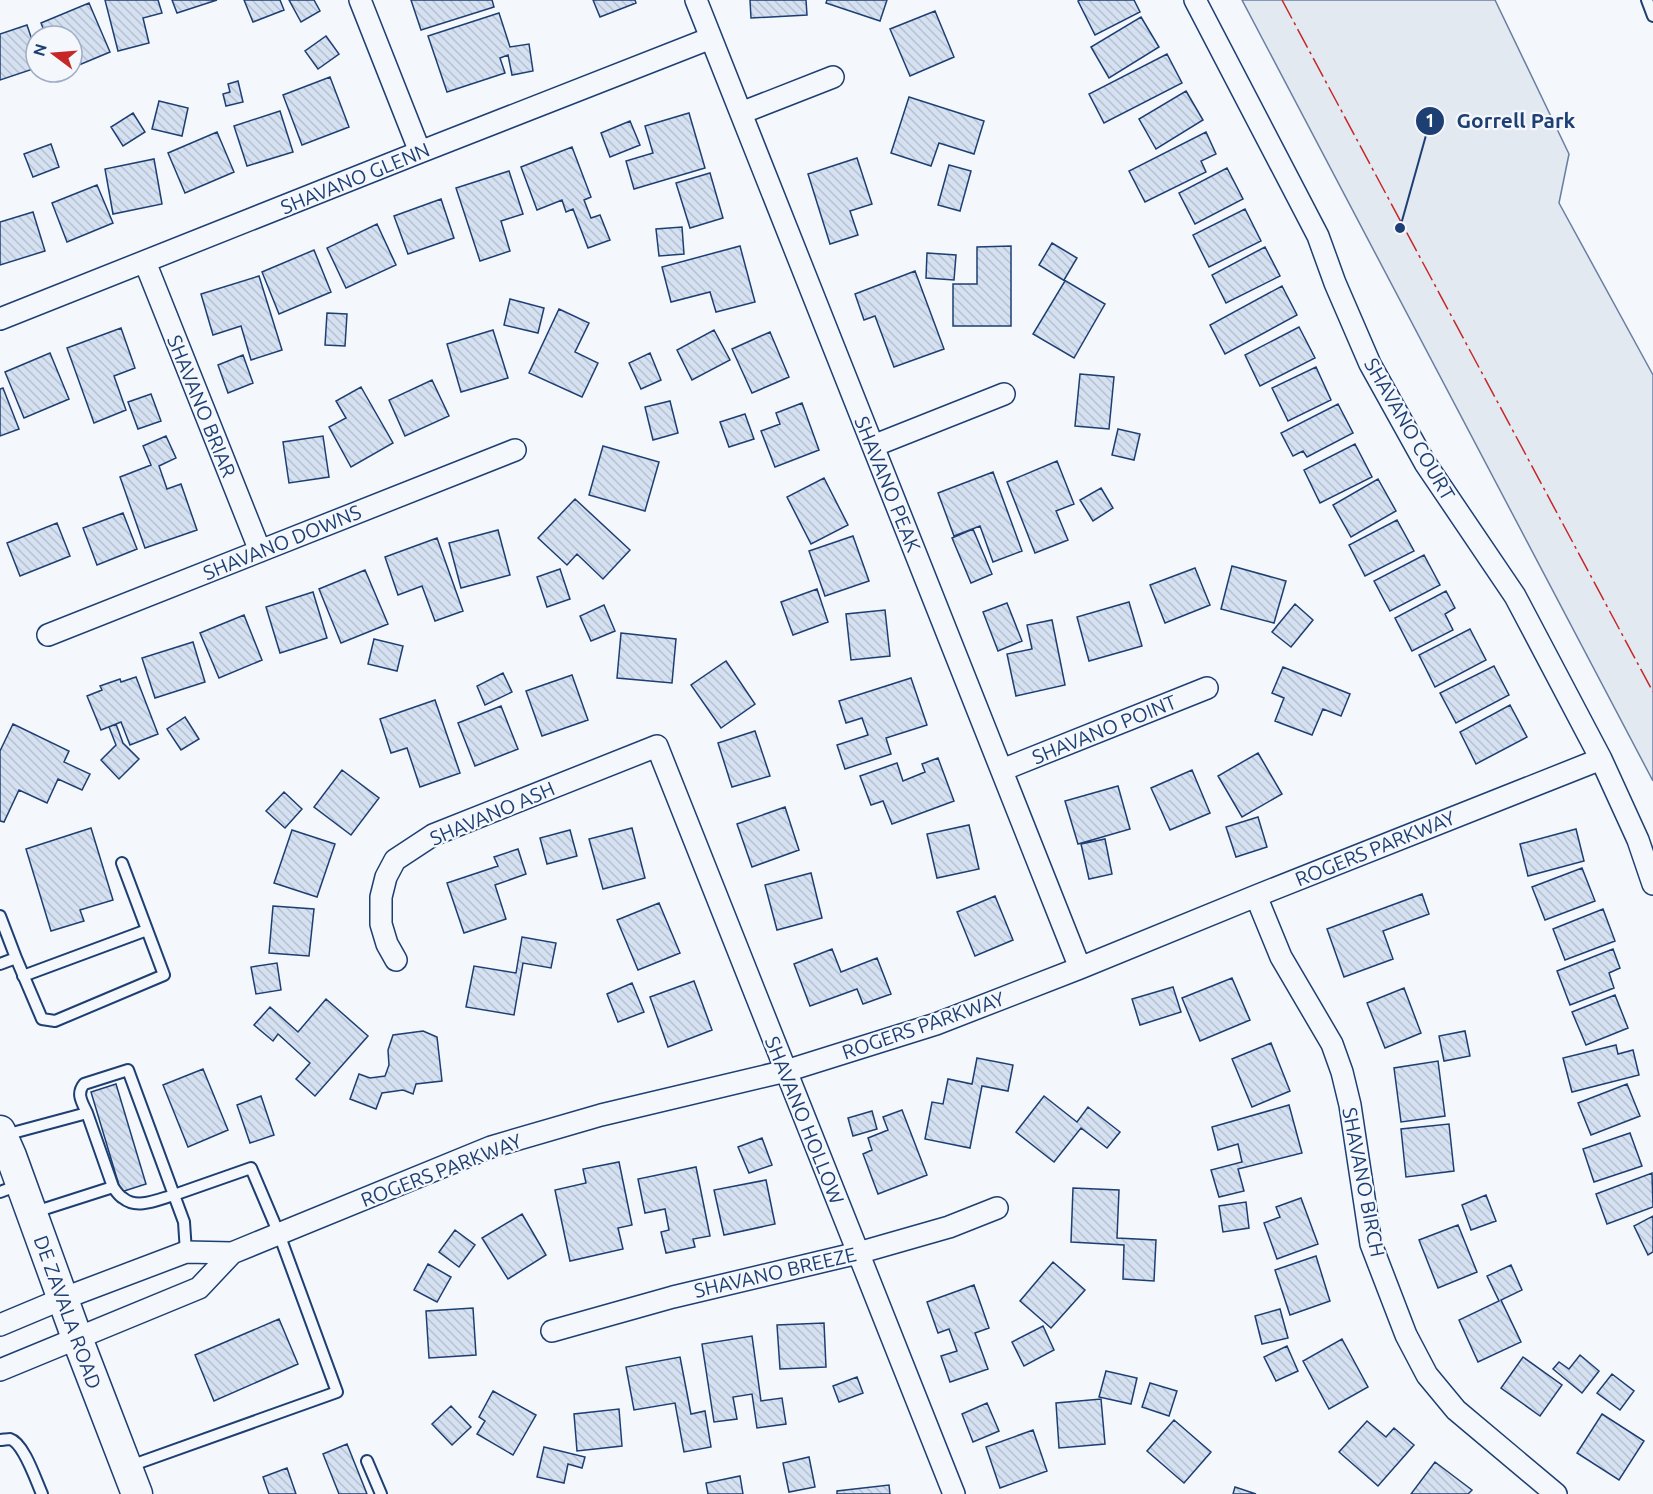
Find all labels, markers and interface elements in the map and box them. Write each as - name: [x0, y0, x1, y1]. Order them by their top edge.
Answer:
- north arrow: [24, 24, 84, 84]
- text: N: [29, 42, 50, 58]
- callout: Gorrell Park: [1415, 101, 1587, 140]
- text: Gorrell Park: [1457, 108, 1576, 132]
- text: 1: [1425, 110, 1435, 130]
- street label: SHAVANO GLENN: [277, 138, 433, 218]
- street label: SHAVANO BRIAR: [163, 332, 241, 480]
- street label: SHAVANO COURT: [1360, 354, 1460, 504]
- street label: SHAVANO PEAK: [850, 413, 926, 555]
- street label: SHAVANO DOWNS: [200, 500, 364, 584]
- street label: SHAVANO POINT: [1029, 690, 1179, 768]
- street label: SHAVANO ASH: [426, 776, 558, 850]
- street label: ROGERS PARKWAY: [1292, 805, 1459, 891]
- street label: ROGERS PARKWAY: [839, 986, 1008, 1064]
- street label: SHAVANO HOLLOW: [761, 1033, 849, 1207]
- street label: SHAVANO BIRCH: [1338, 1105, 1390, 1259]
- street label: ROGERS PARKWAY: [357, 1129, 525, 1211]
- street label: DE ZAVALA ROAD: [30, 1232, 106, 1392]
- street label: SHAVANO BREEZE: [692, 1242, 858, 1302]

